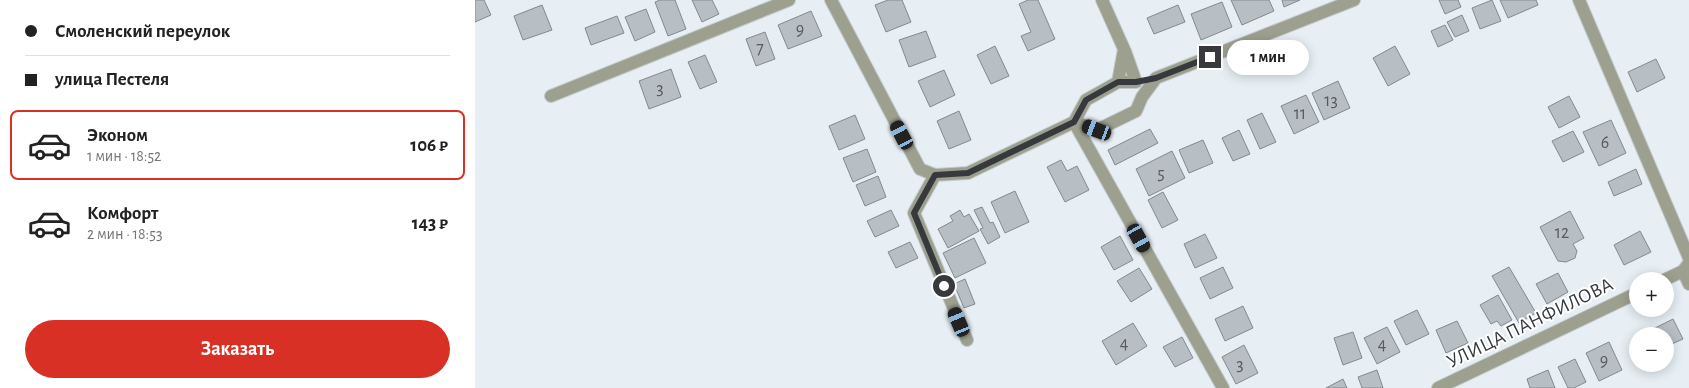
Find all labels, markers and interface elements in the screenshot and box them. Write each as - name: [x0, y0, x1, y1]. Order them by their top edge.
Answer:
- house number: 9: [796, 21, 804, 39]
- text: Смоленский переулок: [55, 22, 230, 41]
- house number: 7: [756, 40, 764, 58]
- callout: 1 мин: [1227, 40, 1310, 74]
- route end: [1199, 46, 1221, 68]
- text: 1 мин: [1250, 49, 1286, 65]
- text: улица Пестеля: [55, 70, 169, 89]
- house number: 3: [656, 80, 664, 98]
- house number: 13: [1324, 92, 1338, 110]
- house number: 11: [1294, 105, 1306, 123]
- car: [888, 118, 915, 152]
- car: [1080, 118, 1113, 142]
- icon: car: [27, 123, 72, 168]
- text: Эконом: [87, 126, 148, 145]
- house number: 6: [1601, 134, 1609, 152]
- text: 106 ₽: [410, 136, 448, 155]
- text: 1 мин · 18:52: [87, 148, 161, 164]
- house number: 5: [1157, 165, 1165, 183]
- icon: car: [27, 201, 72, 246]
- text: Комфорт: [87, 204, 158, 223]
- text: 143 ₽: [412, 214, 448, 233]
- car: [1125, 221, 1152, 255]
- house number: 12: [1555, 224, 1569, 242]
- text: 2 мин · 18:53: [87, 226, 162, 242]
- map controls: [1629, 272, 1674, 372]
- button: +: [1629, 272, 1674, 317]
- street label: УЛИЦА ПАНФИЛОВА: [1444, 274, 1616, 372]
- route start: [933, 275, 955, 297]
- car: [946, 305, 971, 339]
- button: Заказать: [25, 320, 450, 378]
- button: −: [1629, 327, 1674, 372]
- house number: 4: [1120, 335, 1129, 353]
- house number: 4: [1378, 336, 1387, 354]
- house number: 9: [1600, 352, 1608, 370]
- house number: 3: [1236, 356, 1244, 374]

